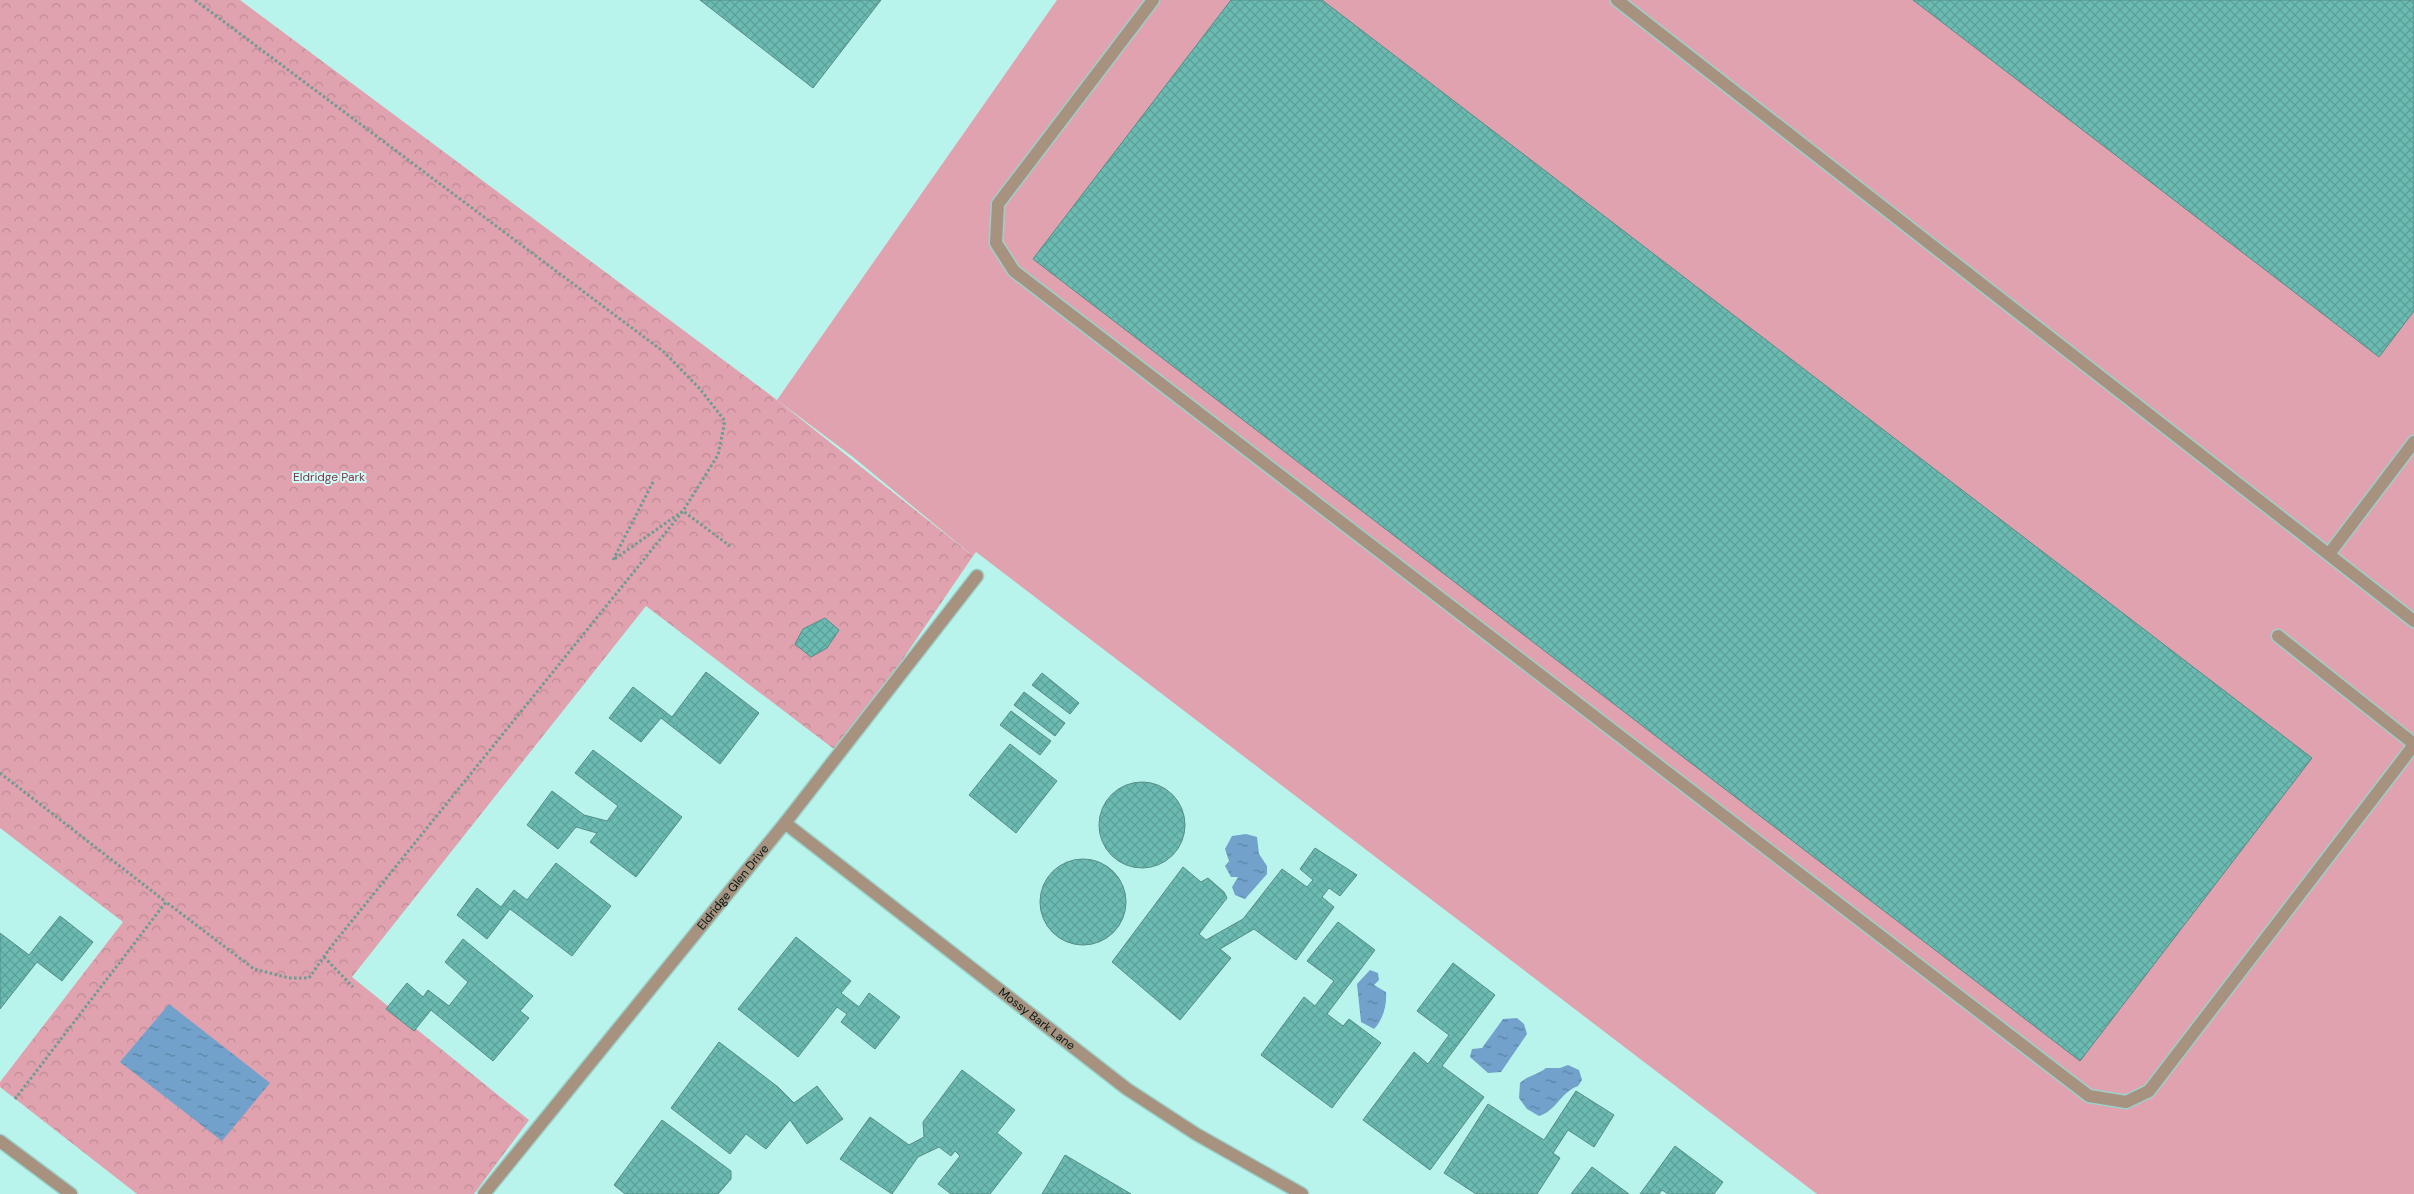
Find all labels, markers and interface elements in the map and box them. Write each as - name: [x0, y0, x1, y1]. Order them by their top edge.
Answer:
- park label: Eldridge Park: [293, 469, 365, 485]
- street label: Eldridge Glen Drive: [693, 841, 772, 933]
- street label: Mossy Bark Lane: [995, 984, 1079, 1054]

